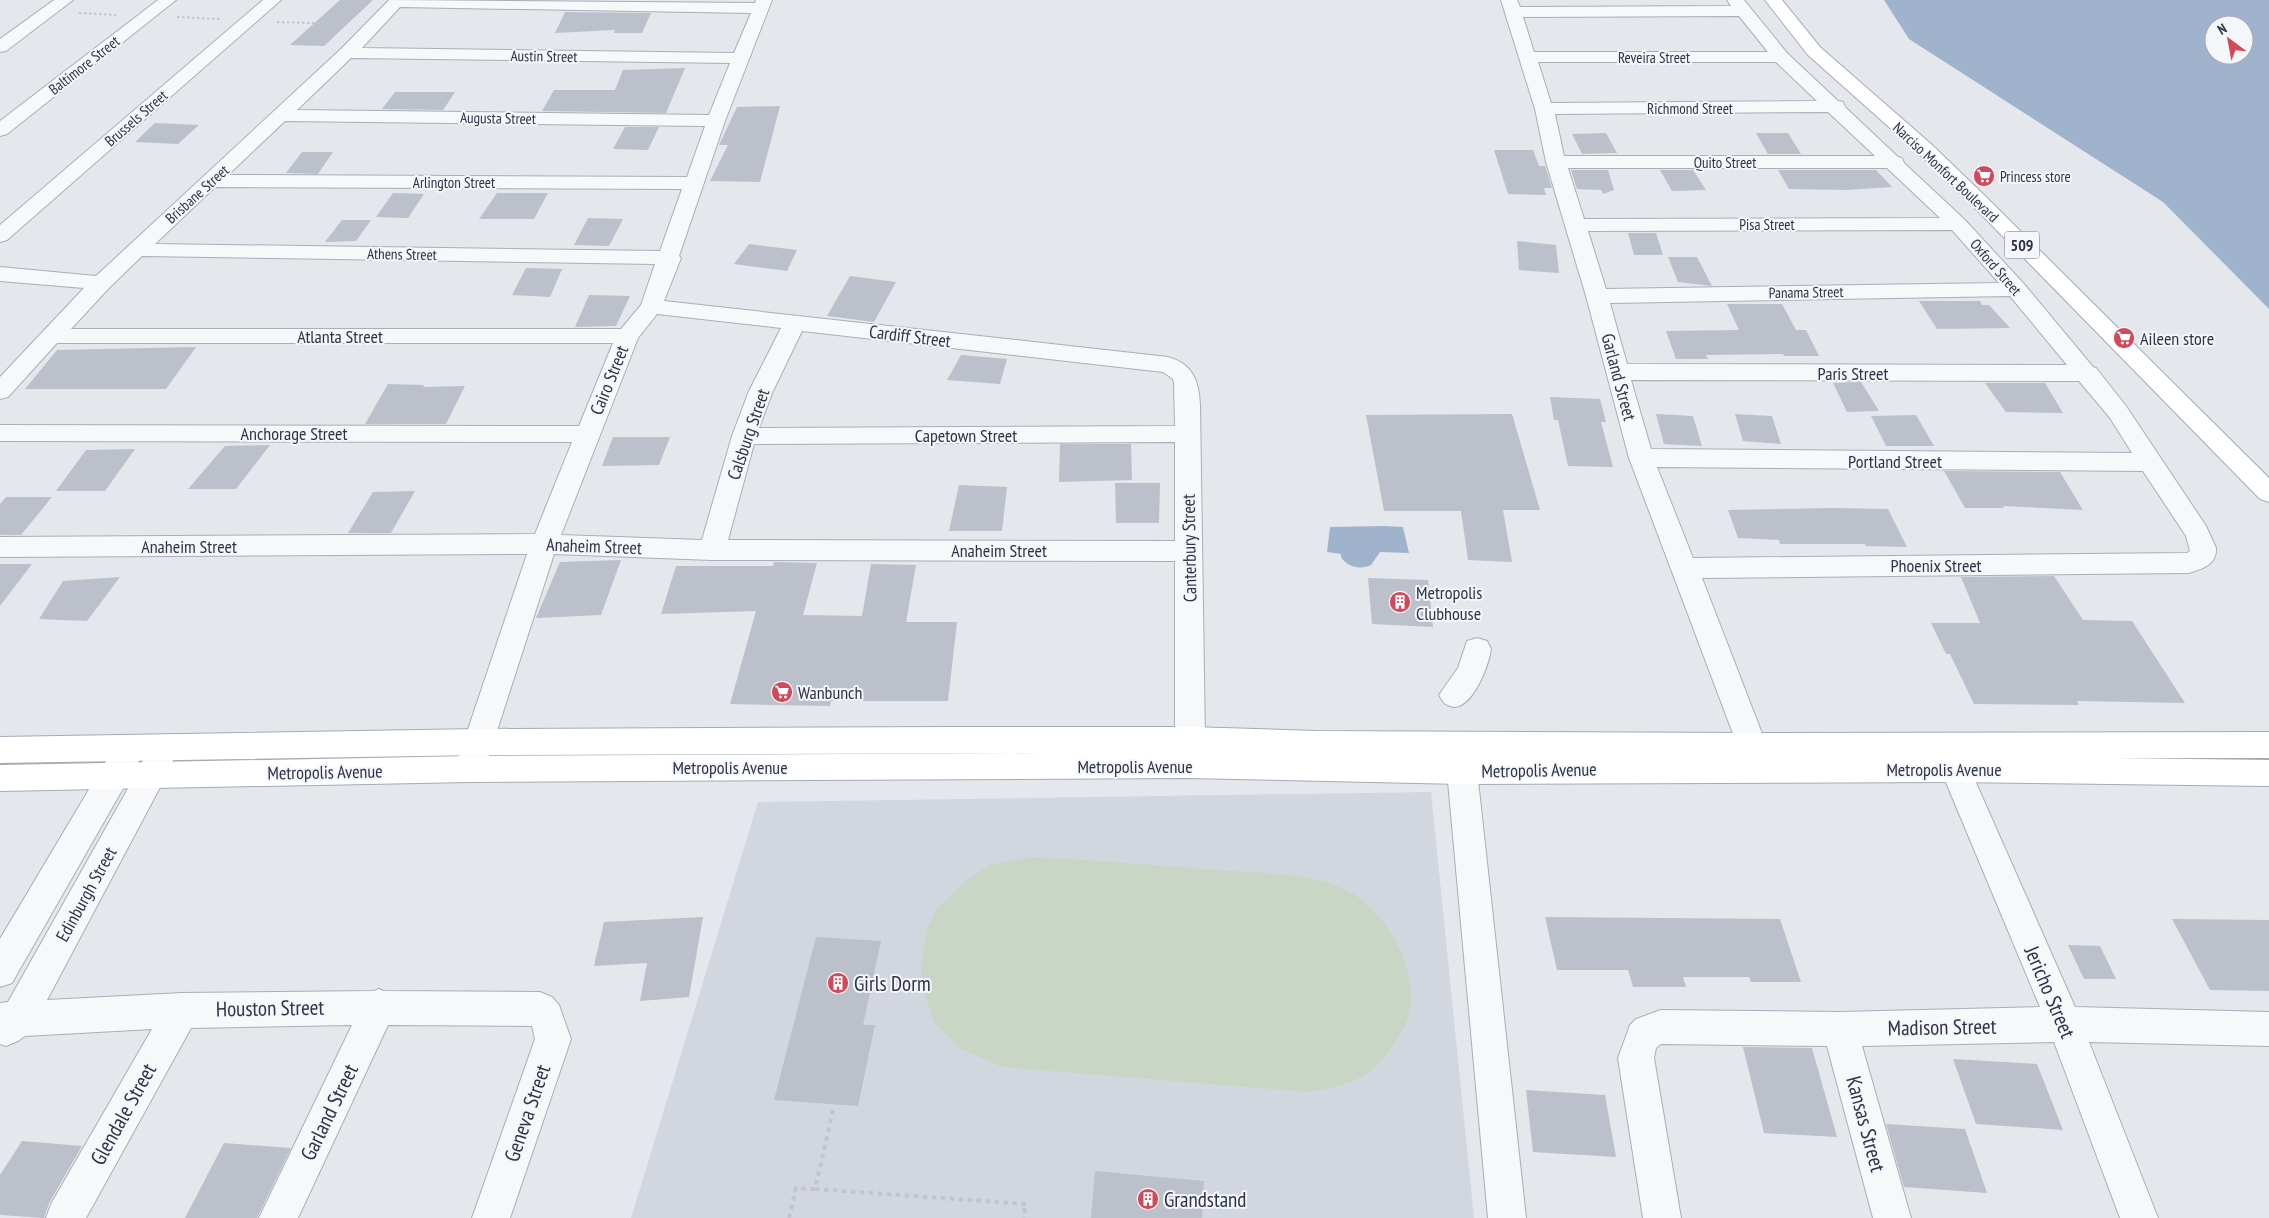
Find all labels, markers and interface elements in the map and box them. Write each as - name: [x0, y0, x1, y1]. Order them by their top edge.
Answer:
- north arrow: [2204, 15, 2254, 65]
- text: N: [2214, 19, 2230, 39]
- street label: Baltimore Street: [45, 31, 123, 99]
- street label: Austin Street: [510, 46, 578, 66]
- street label: Reveira Street: [1618, 48, 1690, 67]
- street label: Brussels Street: [101, 86, 171, 150]
- street label: Richmond Street: [1647, 99, 1733, 118]
- street label: Augusta Street: [460, 108, 536, 128]
- street label: Narciso Monfort Boulevard: [1889, 118, 2003, 226]
- street label: Quito Street: [1694, 153, 1756, 172]
- street label: Brisbane Street: [161, 160, 233, 228]
- supermarket icon: Princess store: [1972, 164, 1996, 188]
- place label: Princess store: [2000, 167, 2071, 186]
- street label: Arlington Street: [413, 173, 495, 192]
- street label: Pisa Street: [1739, 215, 1795, 234]
- road number: 509: [2004, 232, 2040, 258]
- street label: Oxford Street: [1966, 235, 2026, 299]
- street label: Athens Street: [367, 244, 437, 264]
- street label: Panama Street: [1768, 282, 1844, 302]
- street label: Cardiff Street: [868, 320, 952, 352]
- street label: Atlanta Street: [297, 325, 383, 348]
- supermarket icon: Aileen store: [2112, 326, 2136, 350]
- place label: Aileen store: [2140, 327, 2214, 350]
- street label: Garland Street: [1596, 331, 1642, 423]
- street label: Cairo Street: [585, 342, 633, 418]
- street label: Paris Street: [1818, 362, 1888, 385]
- street label: Calsburg Street: [722, 385, 774, 483]
- street label: Anchorage Street: [241, 422, 348, 445]
- street label: Capetown Street: [915, 424, 1017, 447]
- street label: Portland Street: [1848, 450, 1942, 473]
- street label: Canterbury Street: [1177, 494, 1201, 602]
- street label: Anaheim Street: [546, 533, 642, 559]
- street label: Anaheim Street: [141, 535, 237, 558]
- street label: Anaheim Street: [951, 539, 1047, 562]
- street label: Phoenix Street: [1890, 554, 1982, 577]
- place label: Metropolis Clubhouse: [1416, 581, 1482, 625]
- building icon: Metropolis Clubhouse: [1388, 590, 1412, 614]
- supermarket icon: Wanbunch: [770, 680, 794, 704]
- place label: Wanbunch: [798, 681, 862, 704]
- street label: Metropolis Avenue: [1077, 755, 1193, 778]
- street label: Metropolis Avenue: [672, 756, 788, 779]
- street label: Metropolis Avenue: [1481, 757, 1597, 783]
- street label: Metropolis Avenue: [1886, 758, 2002, 781]
- street label: Metropolis Avenue: [267, 759, 383, 785]
- street label: Edinburgh Street: [51, 843, 121, 945]
- street label: Jericho Street: [2018, 941, 2082, 1042]
- place label: Girls Dorm: [854, 970, 931, 997]
- building icon: Girls Dorm: [826, 971, 850, 995]
- street label: Houston Street: [216, 994, 325, 1022]
- street label: Madison Street: [1887, 1013, 1997, 1041]
- street label: Glendale Street: [84, 1058, 162, 1170]
- street label: Garland Street: [294, 1059, 364, 1165]
- street label: Geneva Street: [498, 1061, 556, 1165]
- street label: Kansas Street: [1840, 1073, 1892, 1175]
- place label: Grandstand: [1164, 1186, 1246, 1213]
- building icon: Grandstand: [1136, 1187, 1160, 1211]

